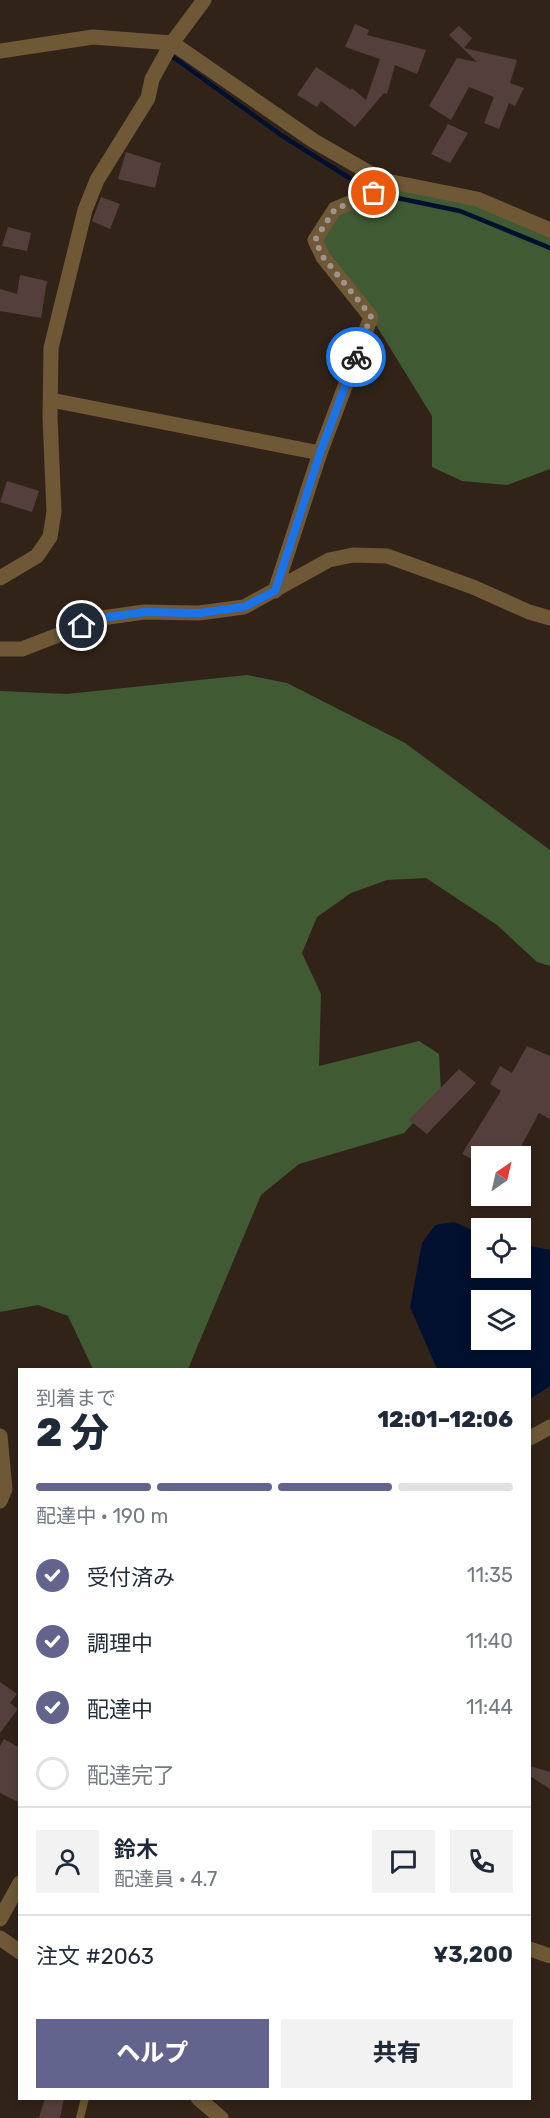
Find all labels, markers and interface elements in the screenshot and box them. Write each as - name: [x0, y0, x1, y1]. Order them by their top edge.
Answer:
- pin: [348, 167, 399, 218]
- icon: bag: [357, 176, 390, 209]
- courier: [326, 327, 386, 387]
- icon: bike: [340, 341, 373, 374]
- pin: [56, 600, 107, 651]
- icon: home: [65, 609, 98, 642]
- north arrow: [471, 1146, 531, 1206]
- map controls: [471, 1146, 531, 1350]
- button: locate: [471, 1218, 531, 1278]
- button: layers: [471, 1290, 531, 1350]
- text: 到着まで: [36, 1386, 116, 1410]
- text: 12:01–12:06: [377, 1406, 513, 1433]
- text: 2 分: [36, 1410, 109, 1456]
- text: 配達中 · 190 m: [36, 1504, 168, 1528]
- icon: check: [36, 1559, 69, 1592]
- text: 11:35: [467, 1563, 513, 1587]
- text: 受付済み: [87, 1564, 175, 1591]
- icon: check: [36, 1625, 69, 1658]
- text: 11:40: [466, 1629, 513, 1653]
- text: 調理中: [87, 1630, 153, 1657]
- icon: check: [36, 1691, 69, 1724]
- text: 11:44: [466, 1695, 513, 1719]
- text: 配達中: [87, 1696, 153, 1723]
- text: 配達完了: [87, 1762, 175, 1789]
- button: person: [36, 1830, 99, 1893]
- button: chat: [372, 1830, 435, 1893]
- button: phone: [450, 1830, 513, 1893]
- text: 鈴木: [114, 1836, 158, 1863]
- text: 配達員 · 4.7: [114, 1867, 217, 1891]
- text: ¥3,200: [433, 1941, 513, 1968]
- text: 注文 #2063: [36, 1943, 154, 1970]
- button: ヘルプ: [36, 2019, 269, 2088]
- button: 共有: [281, 2019, 513, 2088]

